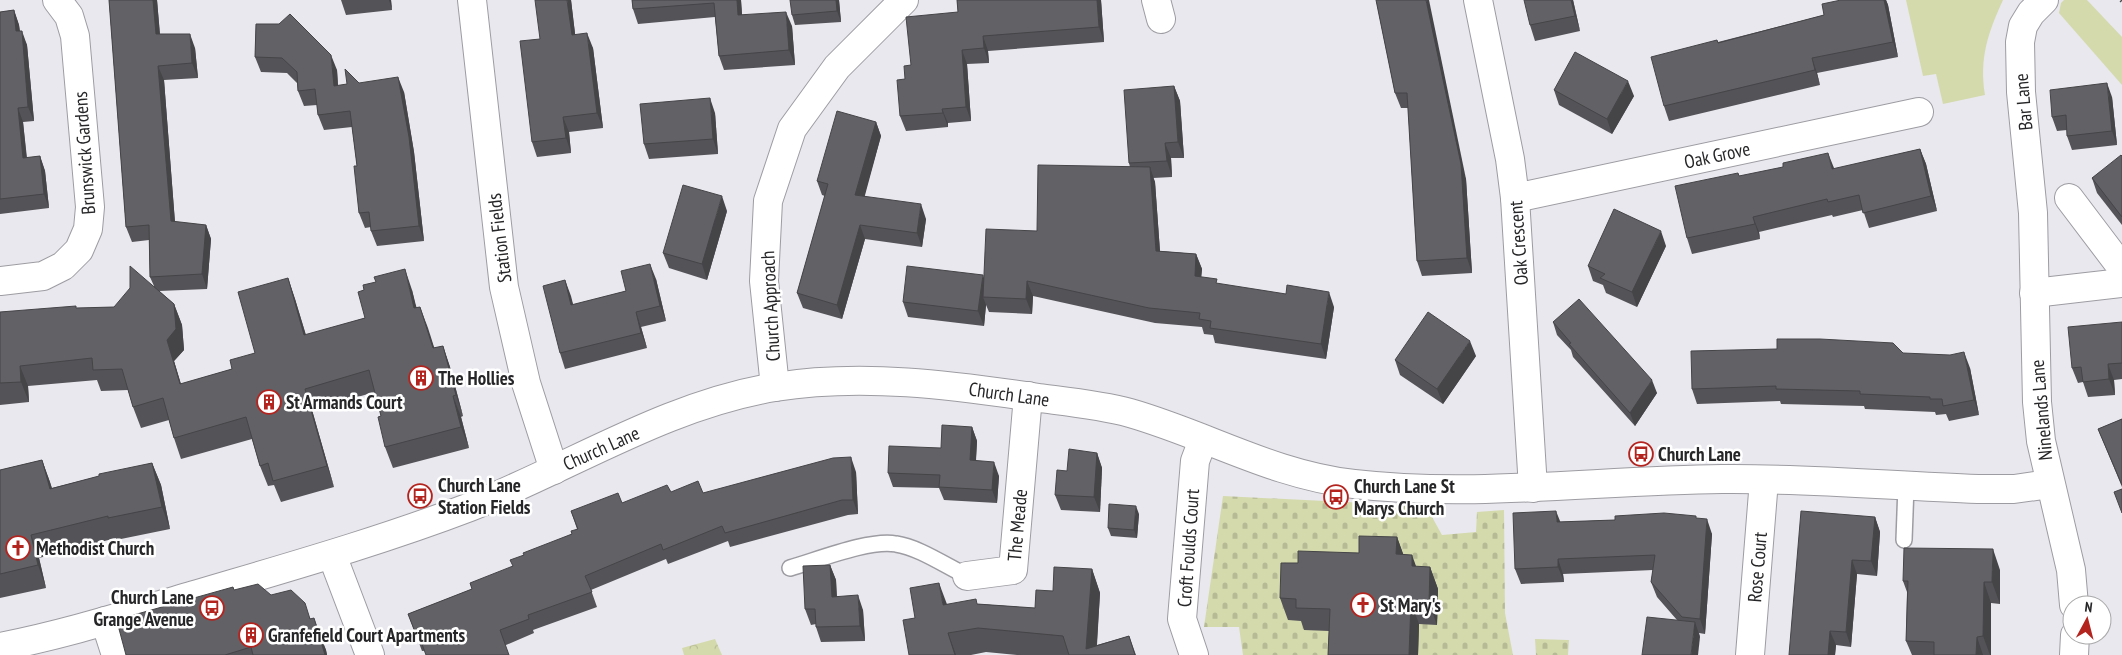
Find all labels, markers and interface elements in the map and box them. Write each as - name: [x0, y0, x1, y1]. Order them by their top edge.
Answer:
- street label: Bar Lane: [2009, 72, 2037, 132]
- street label: Brunswick Gardens: [68, 91, 100, 215]
- street label: Oak Grove: [1682, 136, 1752, 174]
- street label: Station Fields: [482, 192, 516, 284]
- street label: Oak Crescent: [1503, 199, 1533, 286]
- street label: Church Approach: [755, 250, 785, 362]
- street label: Ninelands Lane: [2025, 359, 2057, 461]
- building icon: The Hollies: [408, 365, 434, 391]
- place label: The Hollies: [438, 366, 515, 390]
- street label: Church Lane: [967, 376, 1051, 412]
- building icon: St Armands Court: [256, 389, 282, 415]
- place label: St Armands Court: [286, 390, 403, 414]
- street label: Church Lane: [559, 420, 643, 475]
- bus stop icon: Church Lane: [1628, 441, 1654, 467]
- place label: Church Lane: [1658, 442, 1741, 466]
- place label: Church Lane Station Fields: [438, 473, 531, 519]
- place label: Church Lane St Marys Church: [1354, 474, 1455, 520]
- bus stop icon: Church Lane Station Fields: [407, 483, 433, 509]
- bus stop icon: Church Lane St Marys Church: [1323, 484, 1349, 510]
- street label: Croft Foulds Court: [1172, 487, 1204, 608]
- street label: The Meade: [1002, 488, 1032, 562]
- street label: Rose Court: [1742, 530, 1772, 603]
- church icon: Methodist Church: [5, 535, 31, 561]
- place label: Methodist Church: [36, 536, 154, 560]
- place label: Church Lane Grange Avenue: [93, 585, 194, 631]
- church icon: St Mary's: [1350, 592, 1376, 618]
- place label: St Mary's: [1380, 593, 1441, 617]
- bus stop icon: Church Lane Grange Avenue: [199, 595, 225, 621]
- north arrow: [2062, 595, 2112, 645]
- text: N: [2084, 598, 2093, 616]
- building icon: Granfefield Court Apartments: [238, 622, 264, 648]
- place label: Granfefield Court Apartments: [268, 623, 465, 647]

